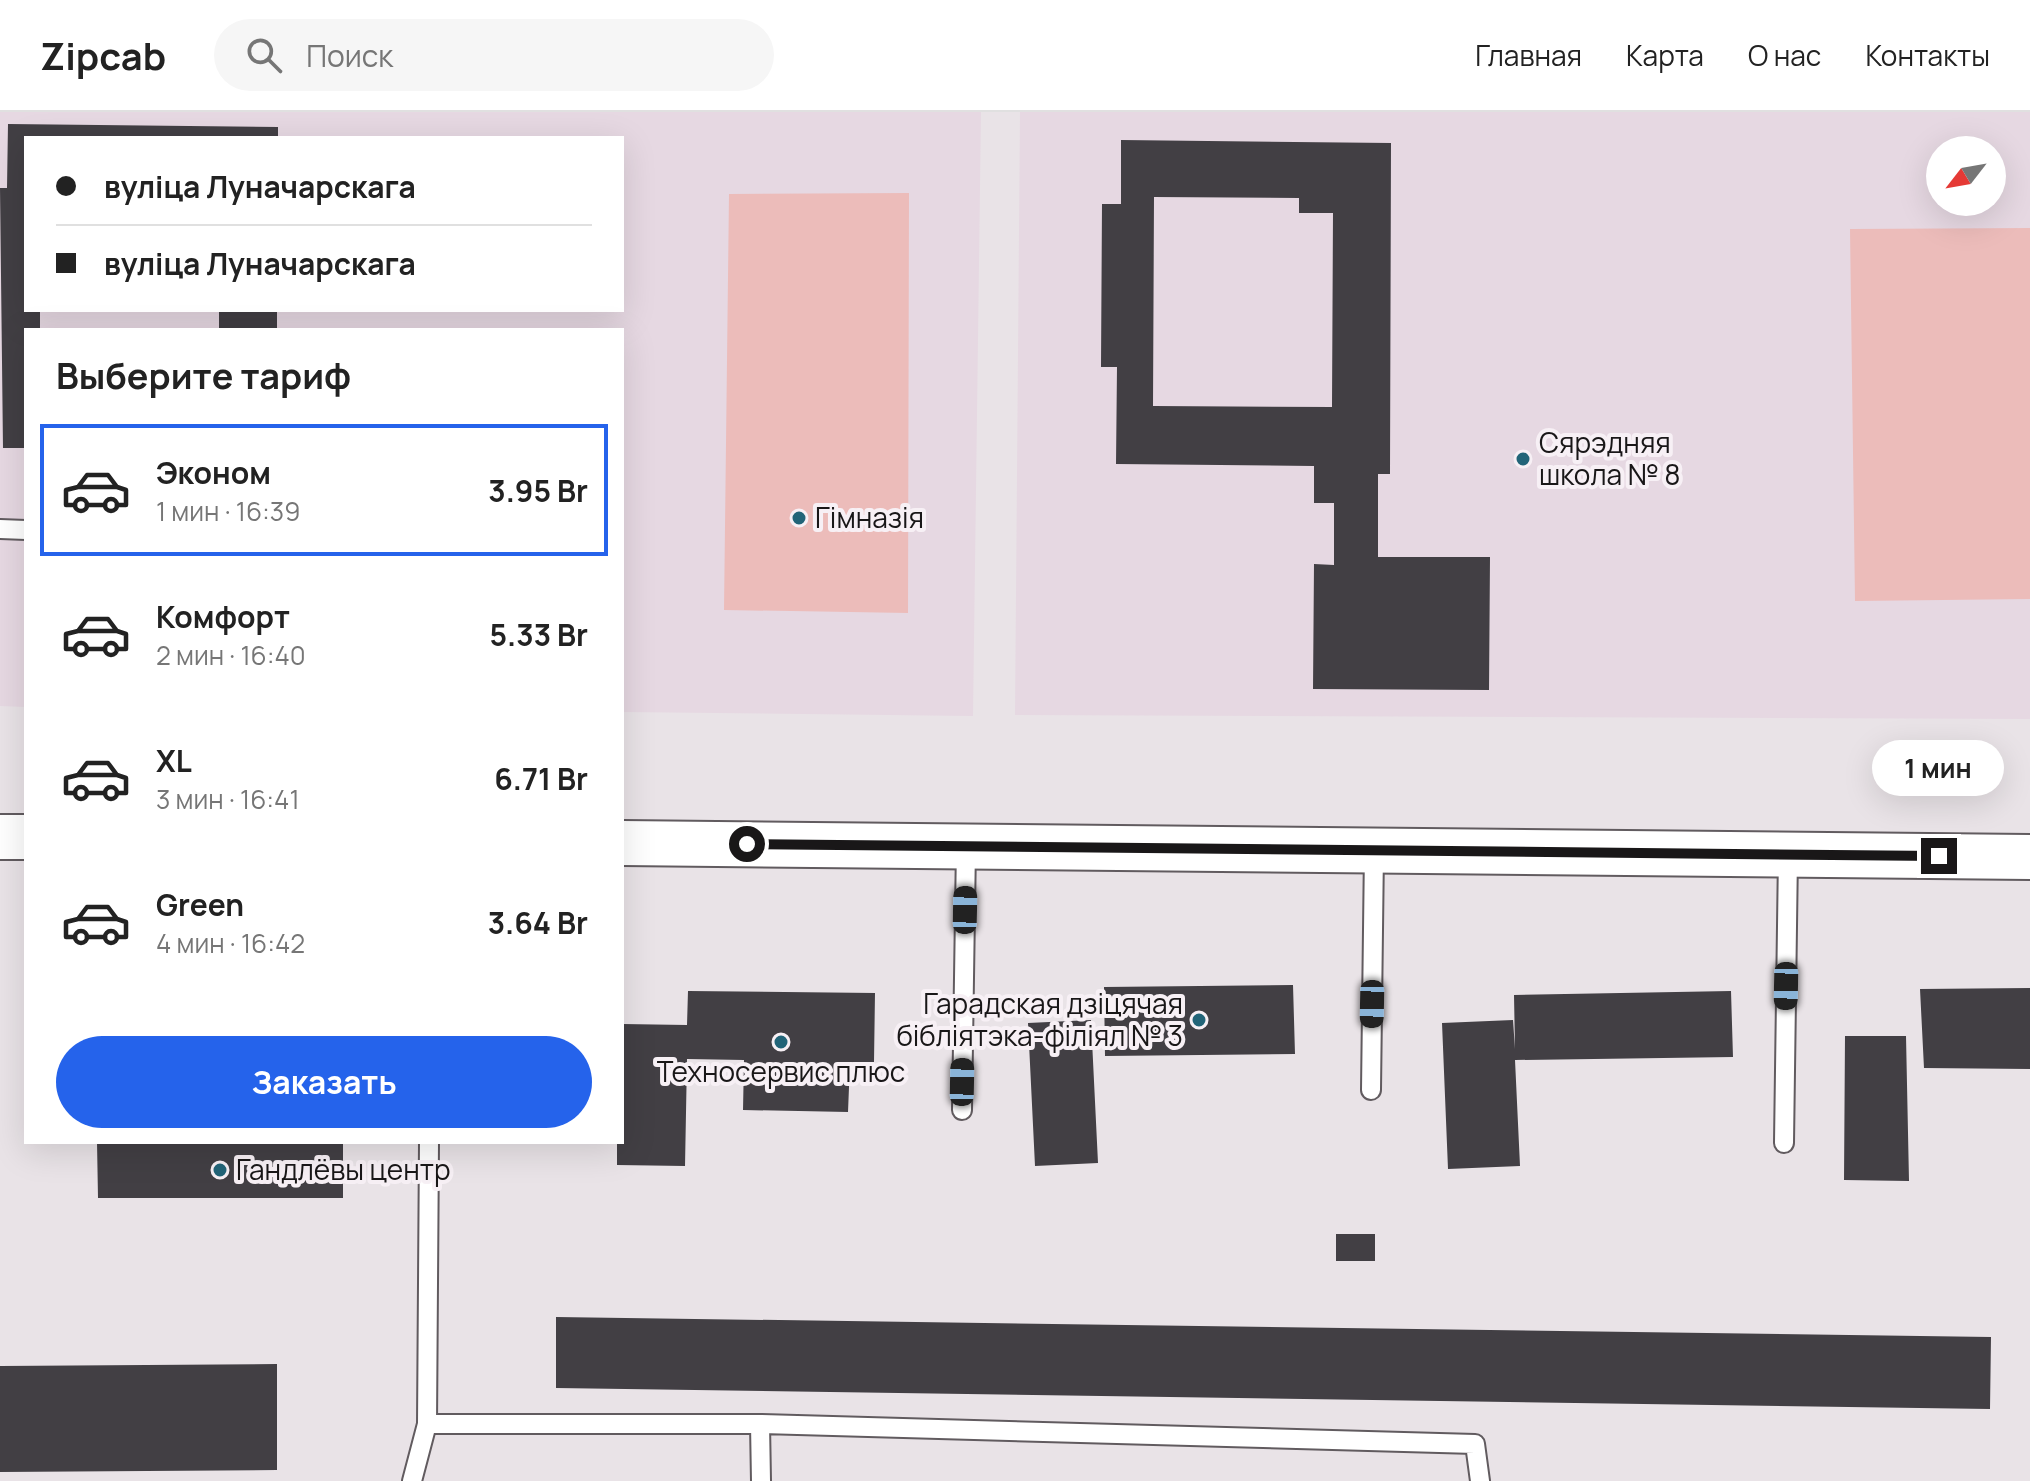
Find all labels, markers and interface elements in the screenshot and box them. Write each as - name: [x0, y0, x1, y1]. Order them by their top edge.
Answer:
- search box: [214, 19, 774, 91]
- text: Zipcab: [40, 29, 166, 81]
- icon: search: [242, 33, 286, 77]
- text: Поиск: [306, 35, 393, 76]
- text: Главная: [1475, 36, 1582, 74]
- text: Карта: [1626, 36, 1704, 74]
- text: О нас: [1748, 36, 1821, 74]
- text: Контакты: [1865, 36, 1990, 74]
- north arrow: [1926, 136, 2006, 216]
- map controls: [1926, 136, 2006, 216]
- text: вуліца Луначарскага: [104, 166, 416, 207]
- text: вуліца Луначарскага: [104, 243, 416, 284]
- text: Выберите тариф: [56, 351, 351, 400]
- place label: Сярэдняя школа № 8: [1539, 423, 1681, 493]
- marker: Сярэдняя школа № 8: [1514, 450, 1532, 468]
- text: Эконом: [156, 452, 271, 493]
- icon: car: [60, 454, 132, 526]
- text: 3.95 Br: [488, 470, 588, 511]
- text: 1 мин · 16:39: [156, 493, 300, 529]
- place label: Гімназія: [815, 498, 924, 536]
- marker: Гімназія: [790, 509, 808, 527]
- text: Комфорт: [156, 596, 290, 637]
- icon: car: [60, 598, 132, 670]
- text: 5.33 Br: [490, 614, 588, 655]
- text: 2 мин · 16:40: [156, 637, 306, 673]
- text: XL: [156, 740, 192, 781]
- callout: 1 мин: [1873, 740, 2005, 796]
- icon: car: [60, 742, 132, 814]
- text: 1 мин: [1904, 750, 1972, 786]
- text: 6.71 Br: [494, 758, 588, 799]
- text: 3 мин · 16:41: [156, 781, 300, 817]
- route start: [729, 826, 765, 862]
- route end: [1921, 838, 1957, 874]
- text: Green: [156, 884, 244, 925]
- icon: car: [60, 886, 132, 958]
- car: [953, 886, 977, 934]
- text: 3.64 Br: [488, 902, 588, 943]
- text: 4 мин · 16:42: [156, 925, 305, 961]
- car: [1774, 962, 1798, 1010]
- car: [1360, 980, 1384, 1028]
- place label: Гарадская дзіцячая бібліятэка-філіял № 3: [896, 984, 1183, 1054]
- marker: Гарадская дзіцячая бібліятэка-філіял № 3: [1190, 1011, 1208, 1029]
- marker: Техносервис плюс: [772, 1033, 790, 1051]
- button: Заказать: [56, 1036, 592, 1128]
- place label: Техносервис плюс: [657, 1052, 905, 1090]
- car: [950, 1058, 974, 1106]
- place label: Гандлёвы центр: [236, 1150, 451, 1188]
- marker: Гандлёвы центр: [211, 1161, 229, 1179]

